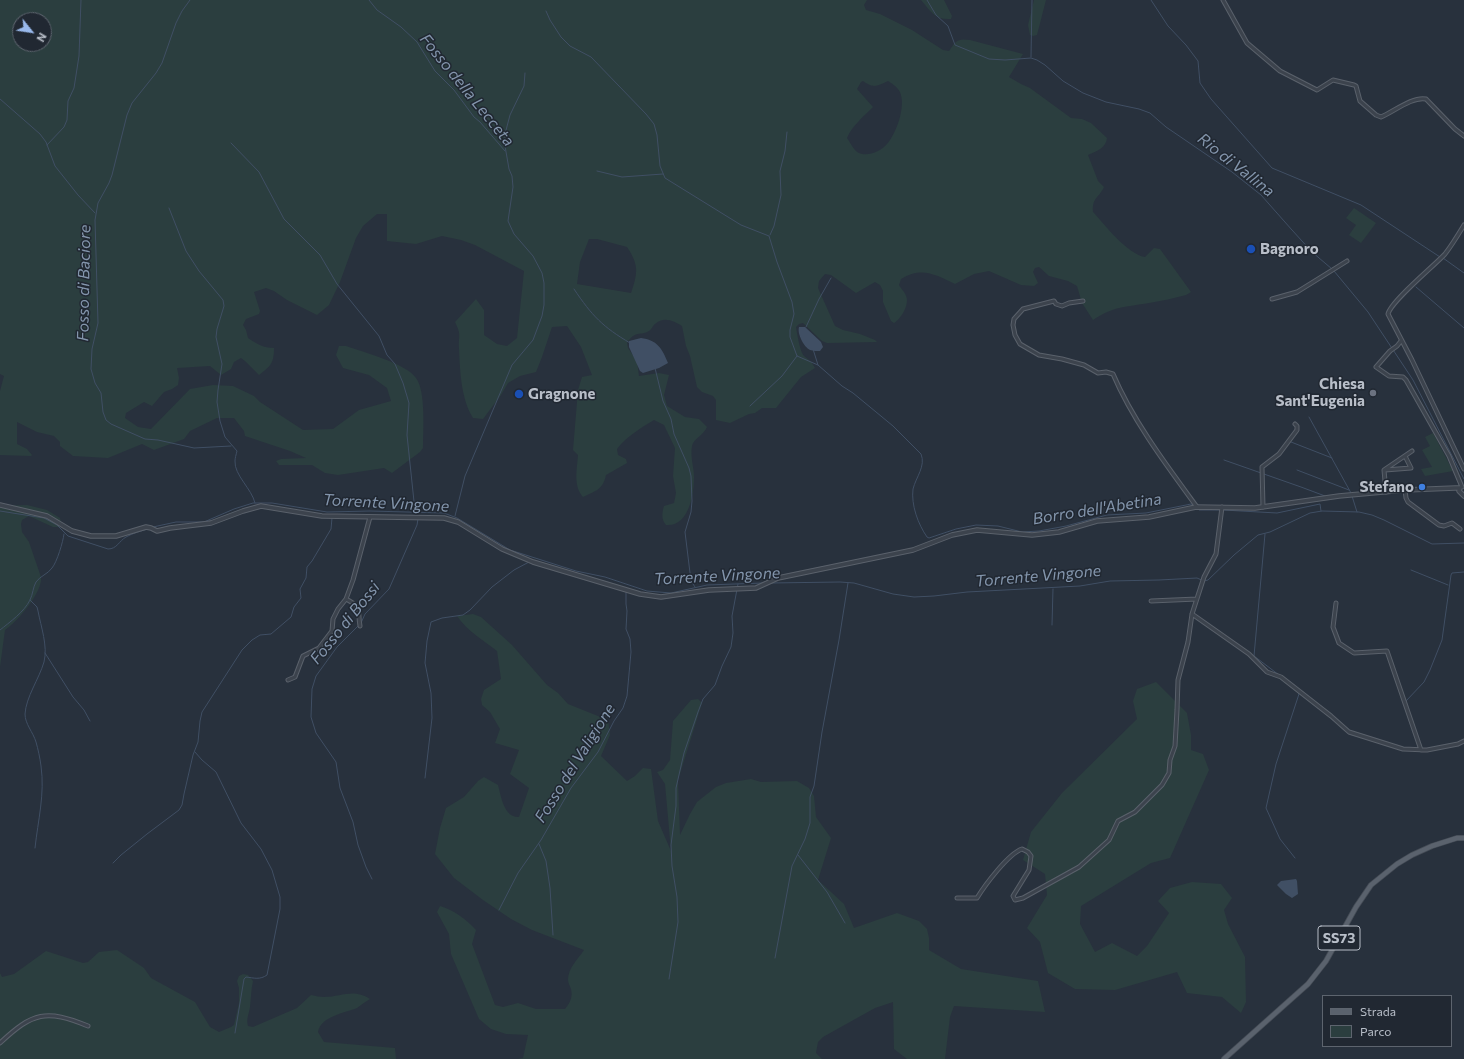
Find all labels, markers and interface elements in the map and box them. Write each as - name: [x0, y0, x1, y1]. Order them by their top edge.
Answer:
- north arrow: [12, 12, 52, 52]
- water label: Fosso della Lecceta: [416, 30, 518, 150]
- text: N: [34, 31, 50, 45]
- water label: Rio di Vallina: [1194, 129, 1278, 201]
- water label: Fosso di Baciore: [73, 225, 95, 341]
- place label: Bagnoro: [1260, 240, 1319, 258]
- marker: Bagnoro: [1245, 243, 1257, 255]
- place label: Chiesa Sant'Eugenia: [1275, 375, 1365, 410]
- place label: Gragnone: [528, 385, 595, 403]
- marker: Gragnone: [513, 388, 525, 400]
- marker: Chiesa Sant'Eugenia: [1368, 388, 1378, 398]
- place label: Stefano: [1359, 478, 1414, 496]
- marker: Stefano: [1417, 482, 1427, 492]
- water label: Borro dell'Abetina: [1031, 489, 1163, 529]
- water label: Torrente Vingone: [322, 490, 450, 516]
- water label: Torrente Vingone: [974, 561, 1102, 591]
- water label: Torrente Vingone: [653, 563, 781, 589]
- water label: Fosso di Bossi: [306, 578, 384, 668]
- water label: Fosso del Valigione: [531, 700, 619, 826]
- road number: SS73: [1318, 926, 1360, 950]
- legend: [1322, 995, 1452, 1047]
- text: Strada: [1360, 1004, 1396, 1018]
- text: Parco: [1360, 1024, 1392, 1038]

